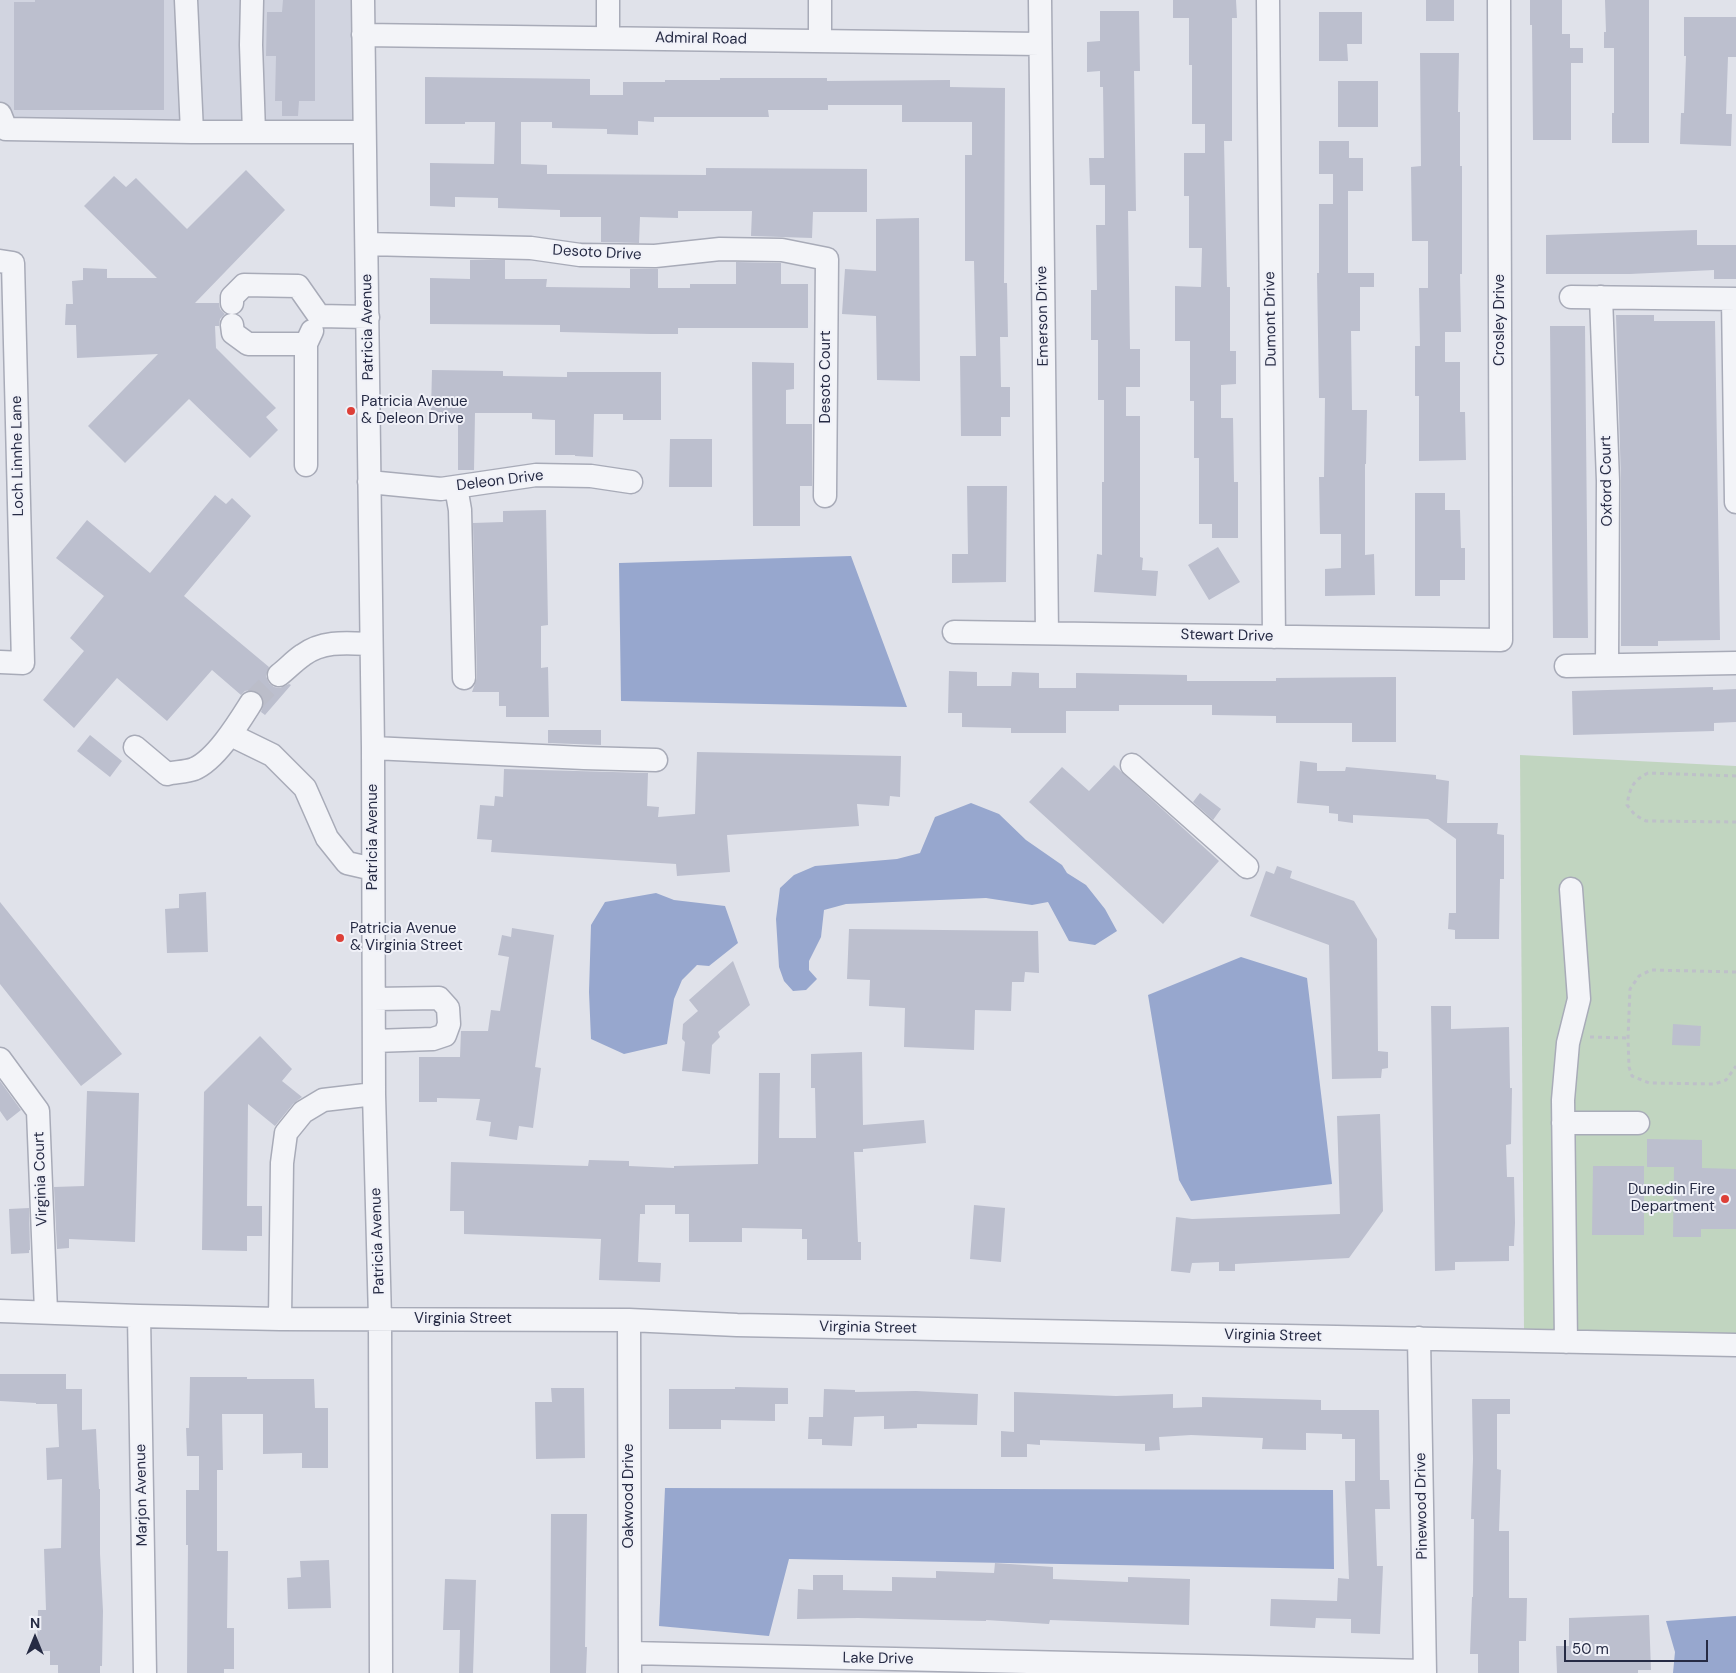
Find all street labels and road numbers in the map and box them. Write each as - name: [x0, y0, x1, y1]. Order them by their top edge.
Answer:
- street label: Admiral Road: [655, 29, 747, 49]
- street label: Desoto Drive: [552, 242, 642, 264]
- street label: Emerson Drive: [1033, 266, 1053, 366]
- street label: Dumont Drive: [1261, 271, 1281, 367]
- street label: Patricia Avenue: [358, 274, 378, 380]
- street label: Crosley Drive: [1491, 274, 1509, 366]
- street label: Desoto Court: [817, 330, 835, 424]
- street label: Loch Linnhe Lane: [8, 395, 28, 517]
- street label: Oxford Court: [1597, 435, 1617, 527]
- street label: Deleon Drive: [455, 467, 545, 495]
- street label: Stewart Drive: [1180, 626, 1274, 646]
- street label: Patricia Avenue: [364, 784, 382, 890]
- street label: Virginia Court: [30, 1131, 52, 1227]
- street label: Patricia Avenue: [367, 1187, 389, 1295]
- street label: Virginia Street: [414, 1310, 512, 1328]
- street label: Virginia Street: [819, 1318, 917, 1338]
- street label: Virginia Street: [1224, 1326, 1322, 1346]
- street label: Oakwood Drive: [620, 1443, 638, 1549]
- street label: Marjon Avenue: [132, 1444, 152, 1546]
- street label: Pinewood Drive: [1412, 1452, 1432, 1560]
- street label: Lake Drive: [842, 1649, 914, 1669]

